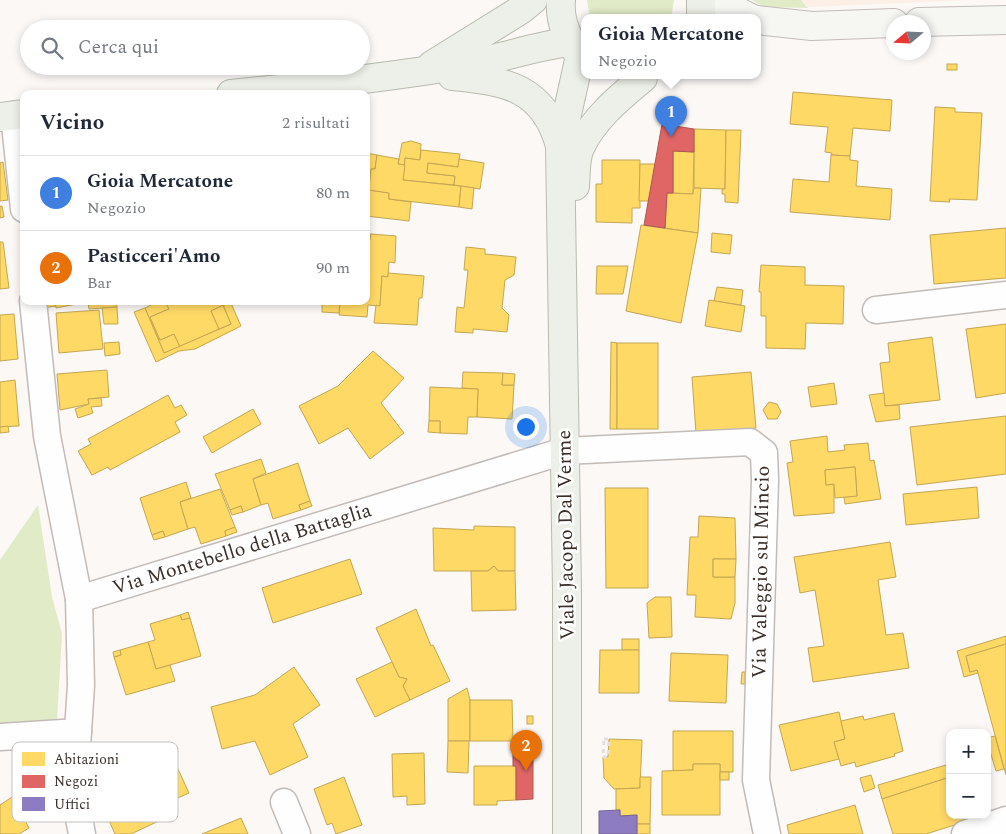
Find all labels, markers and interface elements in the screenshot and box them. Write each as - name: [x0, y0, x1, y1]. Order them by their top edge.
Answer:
- popup: [581, 14, 761, 79]
- north arrow: [886, 15, 931, 60]
- search box: [20, 20, 370, 75]
- text: Gioia Mercatone: [598, 20, 744, 49]
- text: Cerca qui: [78, 33, 159, 62]
- icon: search: [38, 34, 66, 62]
- text: Negozio: [598, 49, 657, 73]
- pin: 1: [655, 96, 687, 137]
- text: Vicino: [40, 107, 104, 139]
- text: 2 risultati: [282, 111, 350, 135]
- text: Gioia Mercatone: [87, 167, 233, 196]
- text: 1: [52, 181, 60, 205]
- text: 80 m: [316, 181, 350, 205]
- text: Negozio: [87, 196, 146, 220]
- text: Pasticceri'Amo: [87, 242, 220, 271]
- text: 2: [52, 256, 60, 280]
- text: 90 m: [316, 256, 350, 280]
- text: Bar: [87, 271, 112, 295]
- your location: [513, 414, 539, 440]
- street label: Viale Jacopo Dal Verme: [549, 430, 583, 640]
- street label: Via Valeggio sul Mincio: [744, 465, 778, 679]
- street label: Via Montebello della Battaglia: [109, 495, 375, 603]
- map controls: [946, 729, 991, 819]
- button: +: [946, 729, 991, 774]
- pin: 2: [510, 730, 542, 771]
- legend: [12, 742, 178, 822]
- text: Abitazioni: [54, 749, 119, 770]
- text: Negozi: [54, 771, 98, 792]
- button: −: [946, 774, 991, 819]
- text: Uffici: [54, 794, 90, 815]

